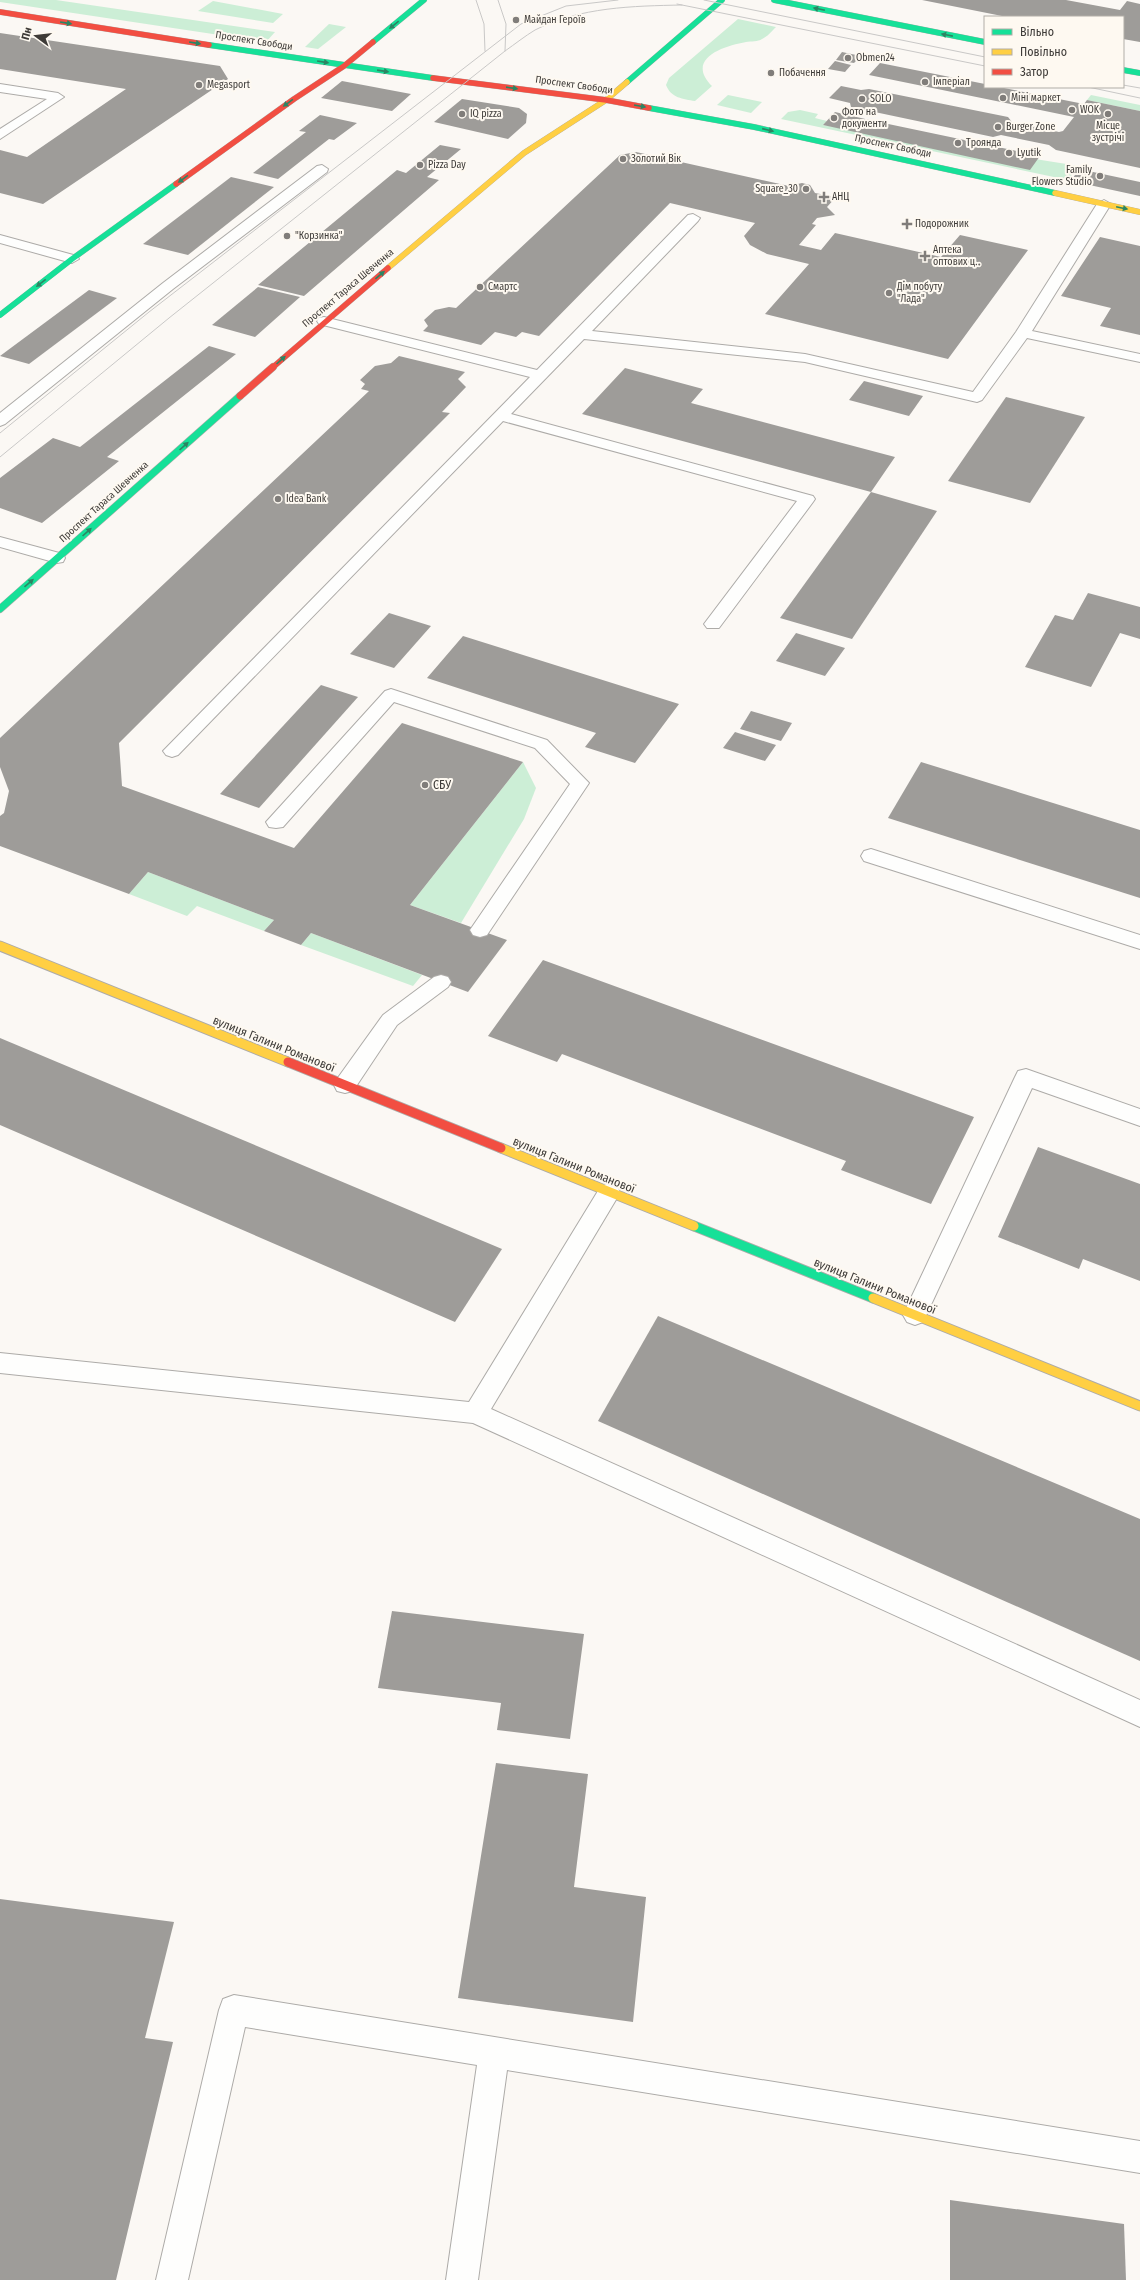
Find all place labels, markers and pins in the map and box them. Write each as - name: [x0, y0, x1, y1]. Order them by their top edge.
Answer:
- place label: Майдан Героїв: [524, 14, 586, 26]
- marker: Майдан Героїв: [511, 15, 521, 25]
- place label: Obmen24: [856, 52, 895, 64]
- marker: Obmen24: [843, 53, 853, 63]
- place label: Побачення: [779, 67, 826, 79]
- marker: Побачення: [766, 68, 776, 78]
- place label: Імперіал: [933, 75, 970, 88]
- marker: Імперіал: [920, 77, 930, 87]
- place label: Megasport: [207, 79, 251, 91]
- marker: Megasport: [194, 80, 204, 90]
- place label: Міні маркет: [1011, 91, 1061, 104]
- place label: SOLO: [870, 93, 892, 105]
- marker: Міні маркет: [998, 93, 1008, 103]
- marker: SOLO: [857, 94, 867, 104]
- place label: WOK: [1080, 104, 1100, 116]
- marker: WOK: [1067, 105, 1077, 115]
- place label: Фото на документи: [842, 106, 887, 130]
- place label: IQ pizza: [470, 108, 502, 120]
- marker: IQ pizza: [457, 109, 467, 119]
- marker: Місце зустрічі: [1103, 109, 1113, 119]
- marker: Фото на документи: [829, 113, 839, 123]
- place label: Місце зустрічі: [1092, 119, 1124, 144]
- place label: Burger Zone: [1006, 121, 1055, 133]
- marker: Burger Zone: [993, 122, 1003, 132]
- place label: Троянда: [966, 137, 1001, 149]
- marker: Троянда: [953, 138, 963, 148]
- place label: Lyutik: [1017, 147, 1041, 159]
- marker: Lyutik: [1004, 148, 1014, 158]
- place label: Золотий Вік: [631, 152, 681, 165]
- marker: Золотий Вік: [618, 154, 628, 164]
- place label: Pizza Day: [428, 159, 466, 171]
- marker: Pizza Day: [415, 160, 425, 170]
- place label: Family Flowers Studio: [1032, 164, 1093, 188]
- marker: Family Flowers Studio: [1095, 171, 1105, 181]
- place label: Square_30: [755, 183, 798, 195]
- marker: Square_30: [801, 184, 811, 194]
- place label: АНЦ: [832, 191, 849, 203]
- marker: АНЦ: [819, 192, 829, 202]
- place label: Подорожник: [915, 218, 969, 230]
- marker: Подорожник: [902, 219, 912, 229]
- place label: "Корзинка": [295, 230, 343, 242]
- marker: "Корзинка": [282, 231, 292, 241]
- place label: Аптека оптових ц‥: [933, 244, 980, 268]
- marker: Аптека оптових ц‥: [920, 251, 930, 261]
- place label: Дім побуту "Лада": [896, 280, 943, 305]
- place label: Смартс: [488, 281, 518, 293]
- marker: Смартс: [475, 282, 485, 292]
- marker: Дім побуту "Лада": [884, 288, 894, 298]
- place label: Idea Bank: [286, 493, 327, 505]
- marker: Idea Bank: [273, 494, 283, 504]
- place label: СБУ: [433, 778, 451, 792]
- marker: СБУ: [420, 780, 430, 790]

